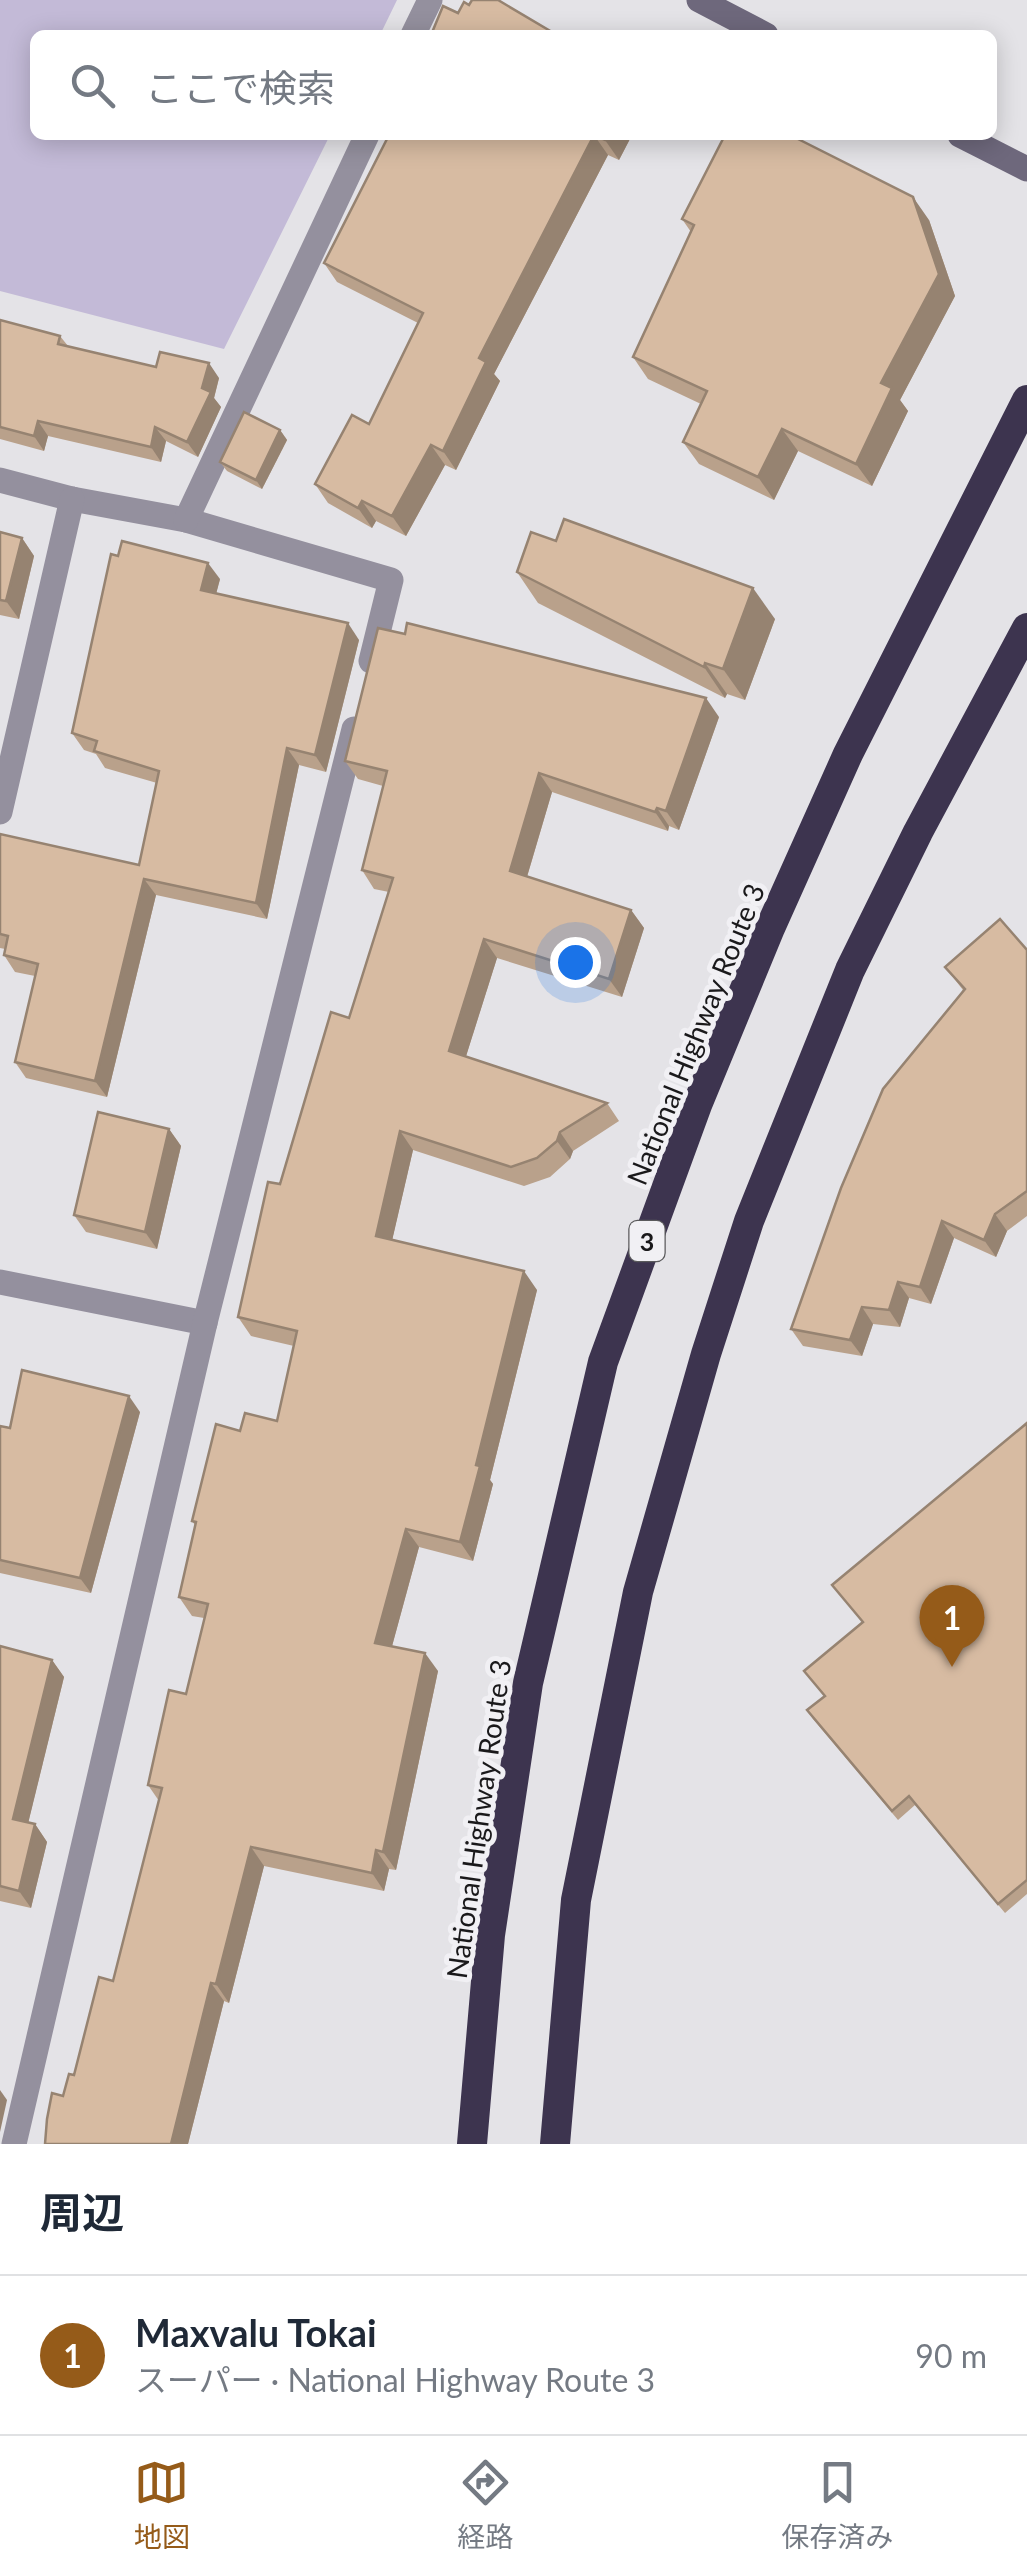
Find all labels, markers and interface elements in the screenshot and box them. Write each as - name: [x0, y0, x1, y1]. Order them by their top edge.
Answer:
- search box: [30, 30, 997, 140]
- icon: search: [65, 58, 120, 113]
- text: ここで検索: [145, 64, 335, 110]
- street label: National Highway Route 3: [619, 878, 771, 1190]
- your location: [550, 937, 601, 988]
- road number: 3: [630, 1221, 664, 1261]
- pin: 1: [920, 1584, 984, 1667]
- street label: National Highway Route 3: [439, 1657, 517, 1981]
- text: 周辺: [40, 2187, 124, 2237]
- text: Maxvalu Tokai: [135, 2309, 377, 2355]
- text: 1: [63, 2336, 82, 2375]
- text: 90 m: [915, 2336, 987, 2375]
- text: スーパー · National Highway Route 3: [135, 2360, 655, 2399]
- tab: 地図: [134, 2455, 190, 2555]
- tab: 経路: [457, 2455, 513, 2555]
- tab: 保存済み: [781, 2455, 893, 2555]

